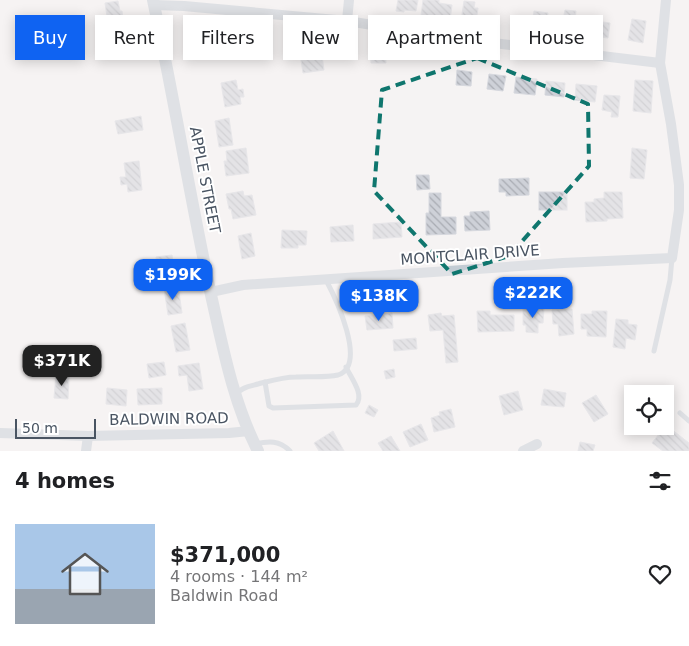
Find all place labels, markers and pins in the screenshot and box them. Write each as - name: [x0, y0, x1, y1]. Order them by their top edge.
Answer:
- pin: $199K: [138, 258, 208, 301]
- pin: $222K: [498, 276, 568, 319]
- pin: $138K: [344, 280, 414, 322]
- pin: $371K: [27, 344, 97, 387]

